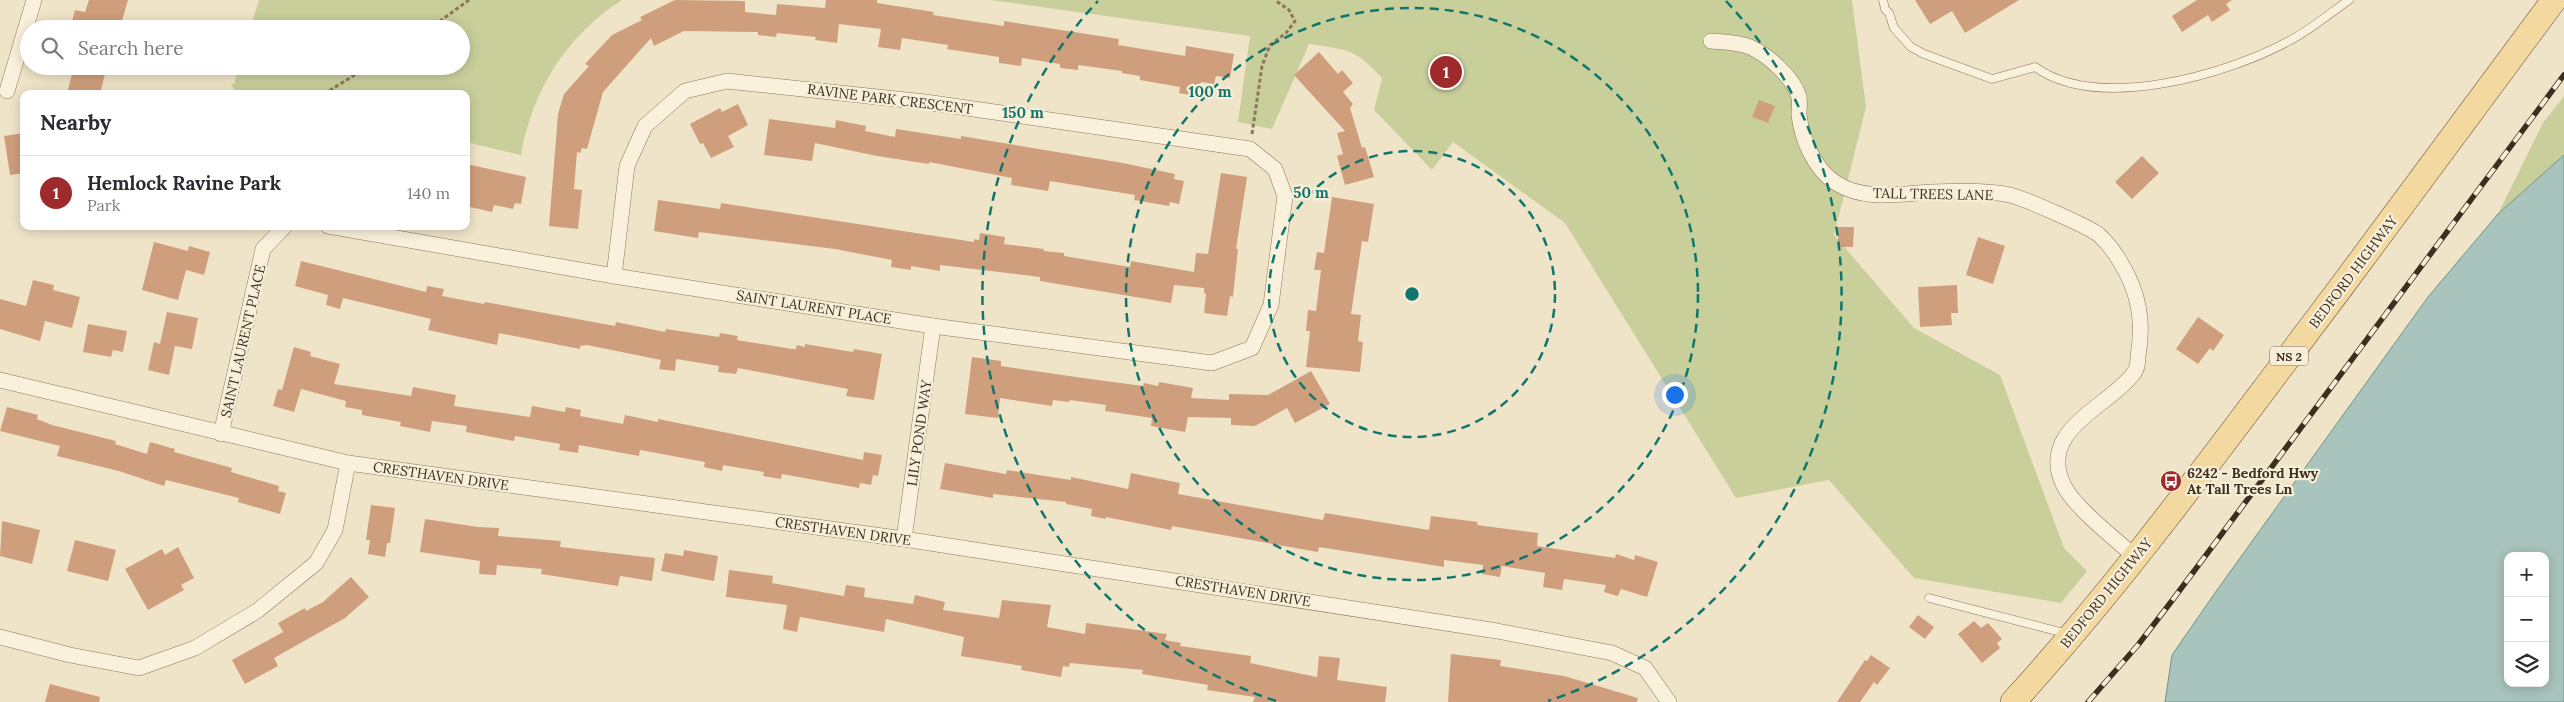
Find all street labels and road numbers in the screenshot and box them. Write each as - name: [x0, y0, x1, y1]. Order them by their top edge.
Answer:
- street label: RAVINE PARK CRESCENT: [806, 80, 974, 118]
- street label: TALL TREES LANE: [1873, 184, 1994, 204]
- street label: BEDFORD HIGHWAY: [2305, 211, 2402, 332]
- street label: SAINT LAURENT PLACE: [217, 262, 269, 419]
- street label: SAINT LAURENT PLACE: [735, 286, 893, 328]
- road number: NS 2: [2270, 346, 2308, 366]
- street label: LILY POND WAY: [903, 378, 936, 487]
- street label: CRESTHAVEN DRIVE: [372, 458, 510, 494]
- street label: CRESTHAVEN DRIVE: [774, 513, 912, 549]
- street label: BEDFORD HIGHWAY: [2056, 533, 2157, 652]
- street label: CRESTHAVEN DRIVE: [1174, 571, 1312, 611]

